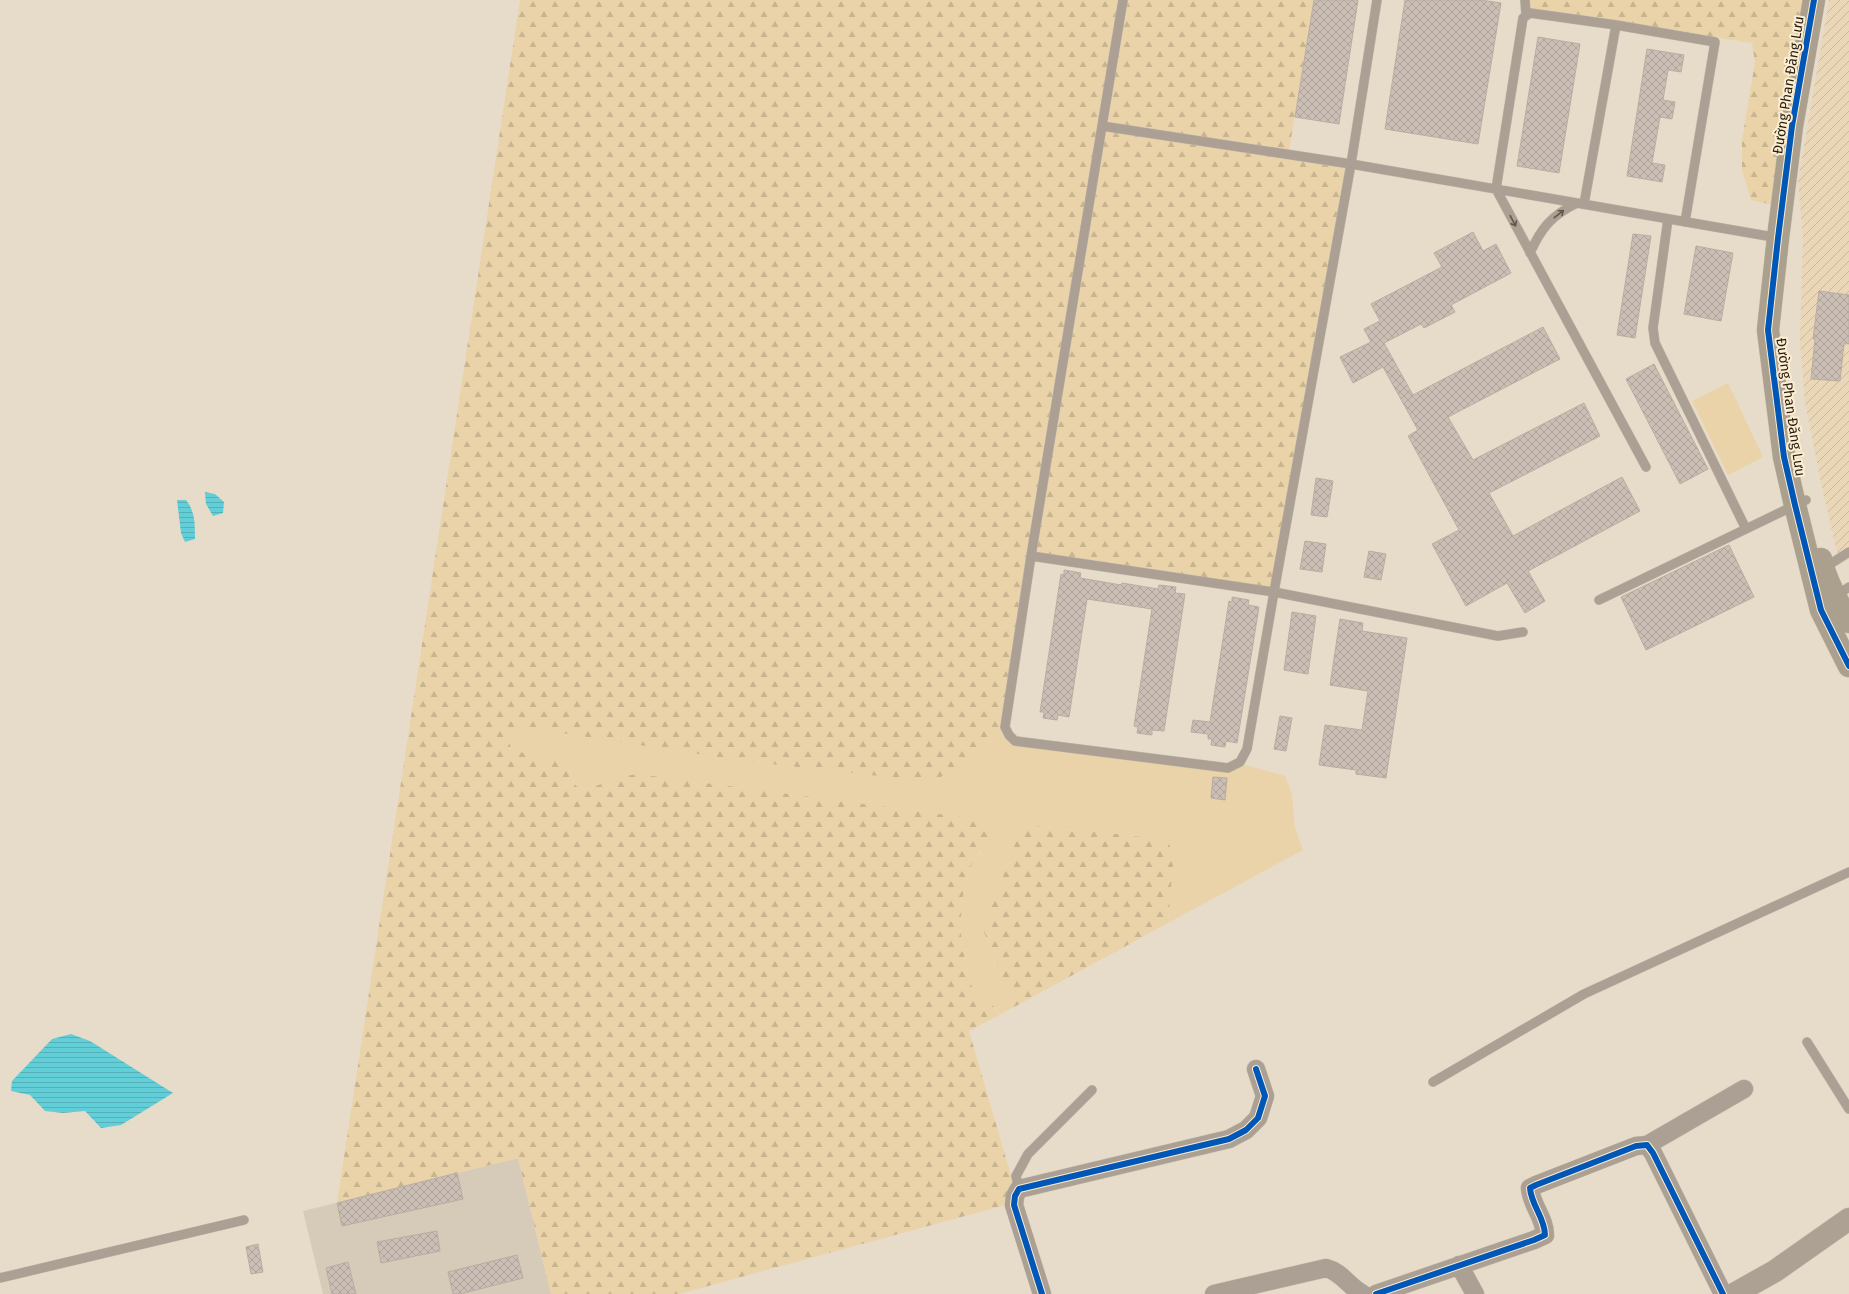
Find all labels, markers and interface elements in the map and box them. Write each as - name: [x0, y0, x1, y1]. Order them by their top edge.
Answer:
- street label: Đường Phan Đăng Lưu: [1769, 15, 1808, 155]
- one-way arrow: [1553, 210, 1564, 218]
- one-way arrow: [1510, 215, 1517, 227]
- street label: Đường Phan Đăng Lưu: [1772, 337, 1809, 477]

